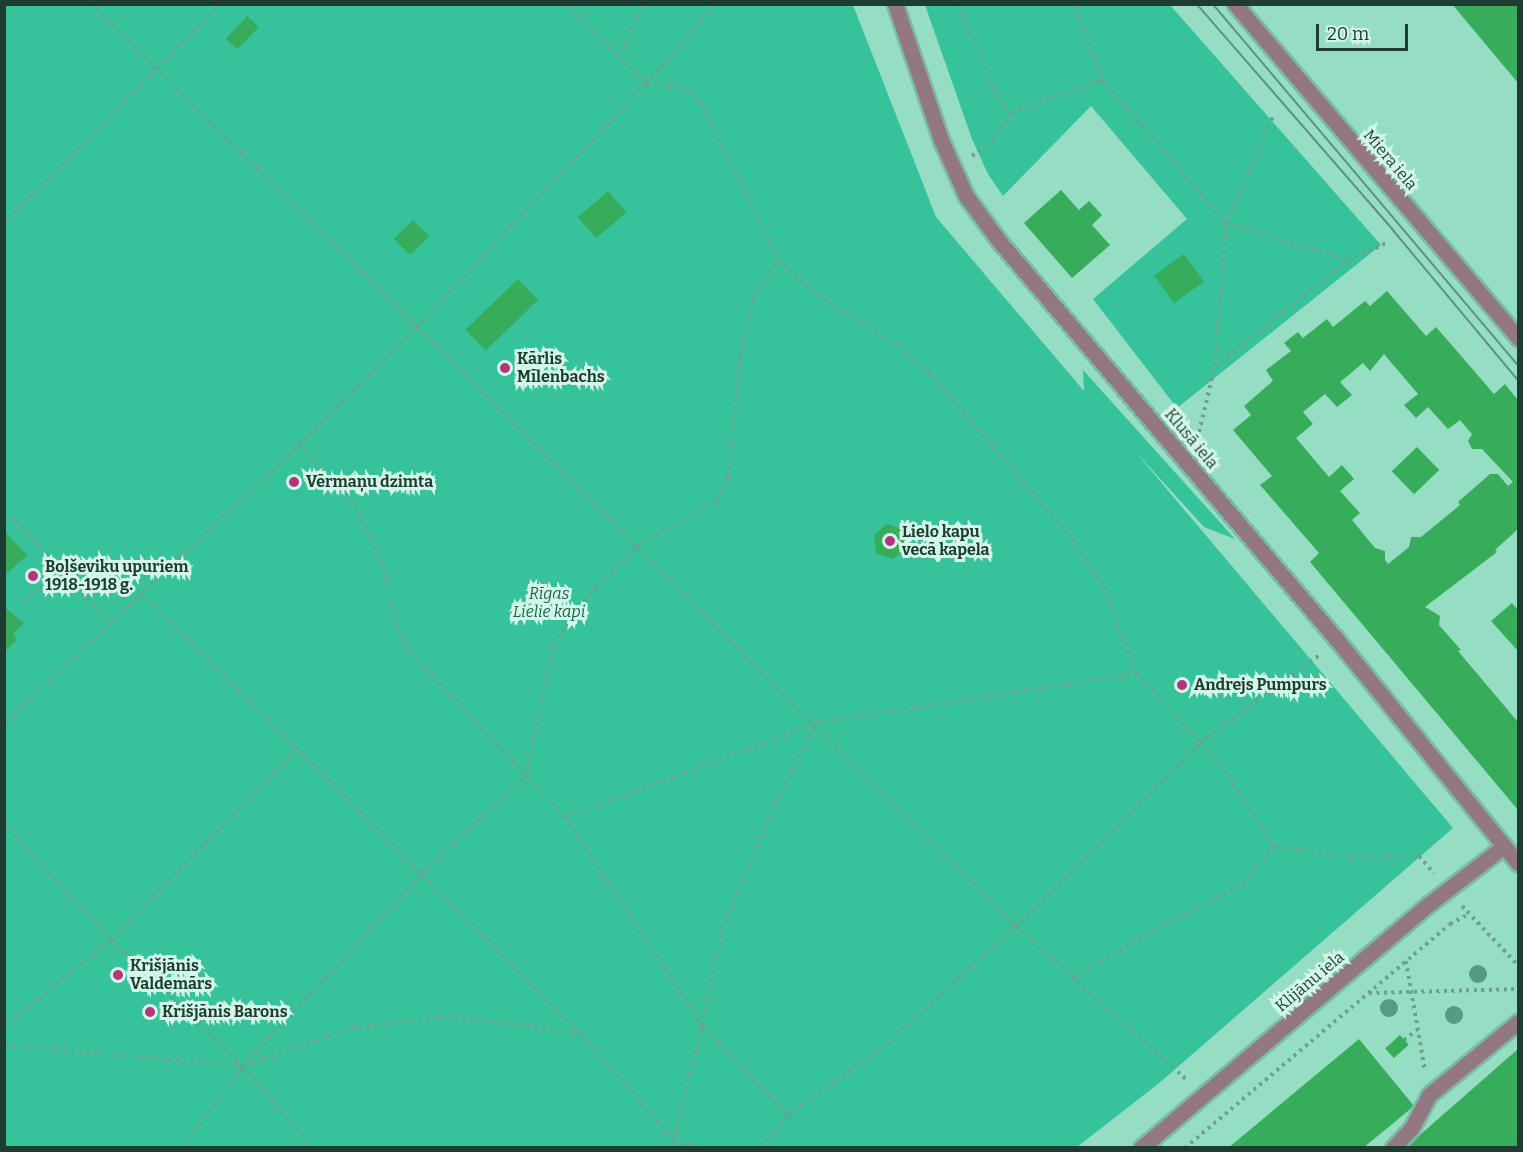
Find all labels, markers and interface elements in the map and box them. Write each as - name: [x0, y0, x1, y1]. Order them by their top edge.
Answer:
- scale bar: [1319, 12, 1410, 50]
- text: 20 m: [1327, 23, 1369, 45]
- street label: Miera iela: [1359, 126, 1421, 194]
- place label: Kārlis Mīlenbachs: [517, 349, 605, 387]
- marker: Kārlis Mīlenbachs: [498, 361, 512, 375]
- street label: Klusā iela: [1160, 405, 1222, 473]
- place label: Vērmaņu dzimta: [306, 472, 433, 492]
- marker: Vērmaņu dzimta: [287, 475, 301, 489]
- place label: Lielo kapu vecā kapela: [902, 522, 990, 560]
- marker: Lielo kapu vecā kapela: [883, 534, 897, 548]
- place label: Boļševiku upuriem 1918-1918 g.: [45, 557, 189, 595]
- marker: Boļševiku upuriem 1918-1918 g.: [26, 569, 40, 583]
- park label: Rīgas Lielie kapi: [513, 584, 585, 622]
- place label: Andrejs Pumpurs: [1194, 675, 1327, 695]
- marker: Andrejs Pumpurs: [1175, 678, 1189, 692]
- street label: Klijānu iela: [1272, 948, 1348, 1016]
- place label: Krišjānis Valdemārs: [130, 956, 212, 994]
- marker: Krišjānis Valdemārs: [111, 968, 125, 982]
- place label: Krišjānis Barons: [162, 1002, 288, 1022]
- marker: Krišjānis Barons: [143, 1005, 157, 1019]

